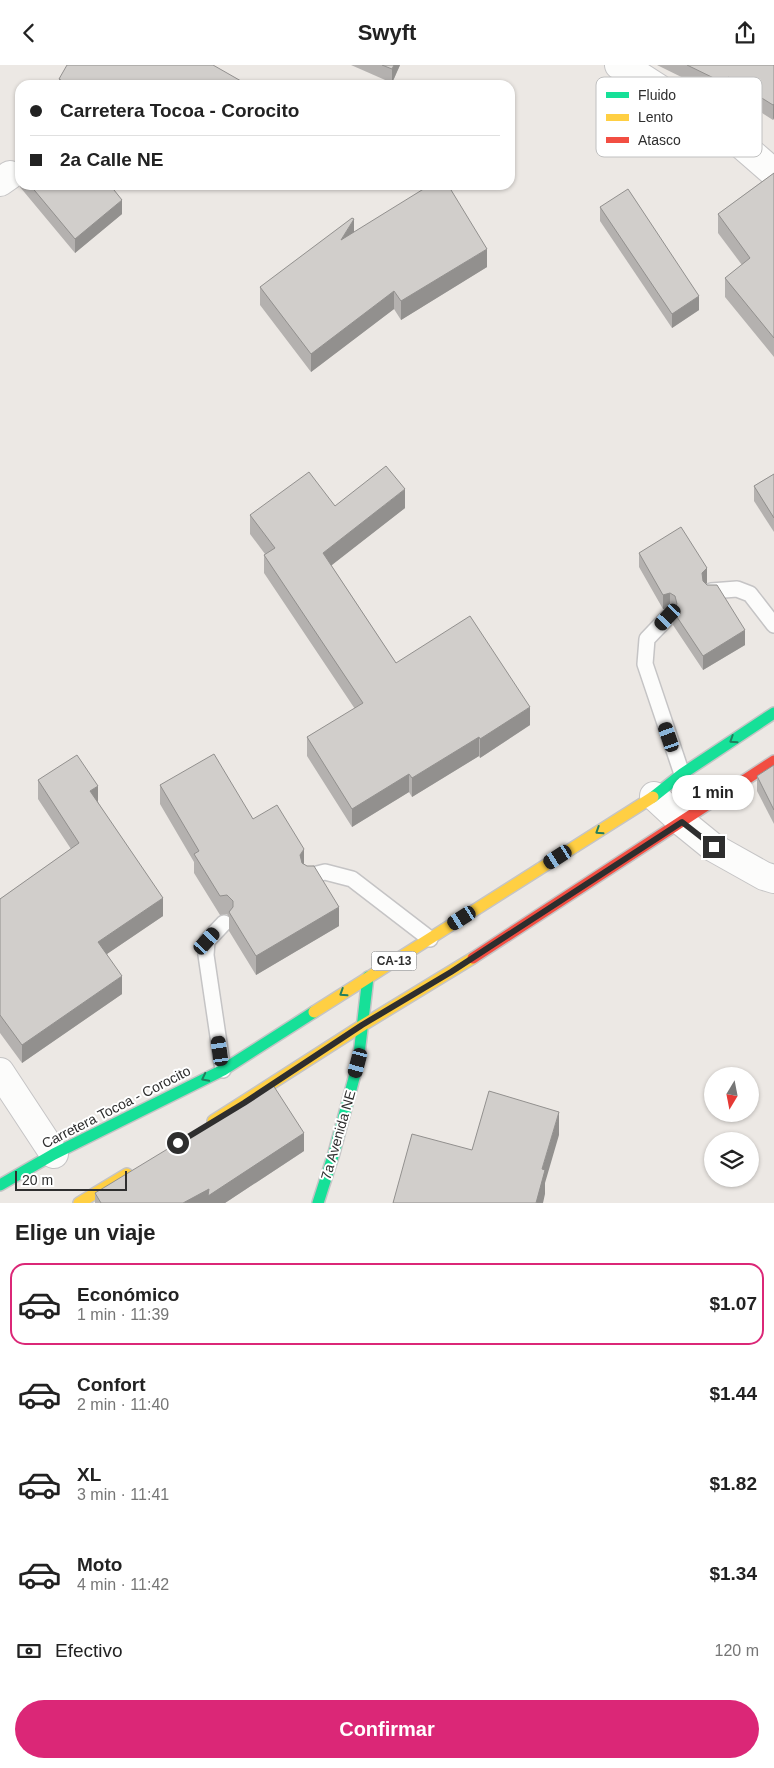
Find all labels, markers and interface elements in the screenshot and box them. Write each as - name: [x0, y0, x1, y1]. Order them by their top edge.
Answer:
- icon: back: [15, 19, 43, 47]
- icon: share: [731, 19, 759, 47]
- text: Swyft: [358, 20, 416, 45]
- legend: [596, 77, 762, 157]
- text: Fluido: [638, 87, 676, 103]
- text: Carretera Tocoa - Corocito: [60, 100, 299, 121]
- text: Lento: [638, 109, 673, 125]
- text: Atasco: [638, 132, 681, 148]
- text: 2a Calle NE: [60, 149, 164, 170]
- car: [652, 601, 683, 633]
- car: [657, 720, 680, 754]
- one-way arrow: [730, 734, 739, 743]
- callout: 1 min: [673, 775, 755, 809]
- text: 1 min: [692, 784, 734, 801]
- one-way arrow: [595, 825, 605, 834]
- route end: [703, 836, 725, 858]
- car: [541, 843, 574, 871]
- car: [445, 904, 478, 932]
- car: [191, 925, 222, 957]
- road number: CA-13: [372, 951, 416, 971]
- one-way arrow: [340, 986, 349, 996]
- car: [210, 1035, 229, 1067]
- car: [346, 1047, 369, 1079]
- street label: Carretera Tocoa - Corocito: [39, 1062, 193, 1152]
- north arrow: [704, 1067, 759, 1123]
- map controls: [704, 1067, 759, 1187]
- one-way arrow: [202, 1072, 211, 1082]
- street label: 7a Avenida NE: [318, 1088, 358, 1182]
- route start: [167, 1132, 189, 1154]
- button: layers: [704, 1132, 759, 1187]
- scale bar: [15, 1168, 128, 1191]
- text: 20 m: [22, 1172, 53, 1188]
- text: Elige un viaje: [15, 1220, 156, 1245]
- icon: car: [17, 1282, 62, 1327]
- text: Económico: [77, 1284, 179, 1305]
- text: $1.07: [709, 1293, 757, 1314]
- text: 1 min · 11:39: [77, 1306, 169, 1323]
- icon: car: [17, 1372, 62, 1417]
- text: Confort: [77, 1374, 146, 1395]
- text: $1.44: [709, 1383, 757, 1404]
- text: 2 min · 11:40: [77, 1396, 169, 1413]
- icon: car: [17, 1462, 62, 1507]
- text: XL: [77, 1464, 101, 1485]
- text: $1.82: [709, 1473, 757, 1494]
- text: 3 min · 11:41: [77, 1486, 169, 1503]
- icon: car: [17, 1552, 62, 1597]
- text: Moto: [77, 1554, 122, 1575]
- text: $1.34: [709, 1563, 757, 1584]
- text: 4 min · 11:42: [77, 1576, 169, 1593]
- icon: cash: [15, 1637, 43, 1665]
- text: Efectivo: [55, 1640, 123, 1661]
- text: 120 m: [715, 1642, 759, 1659]
- button: Confirmar: [15, 1700, 759, 1758]

